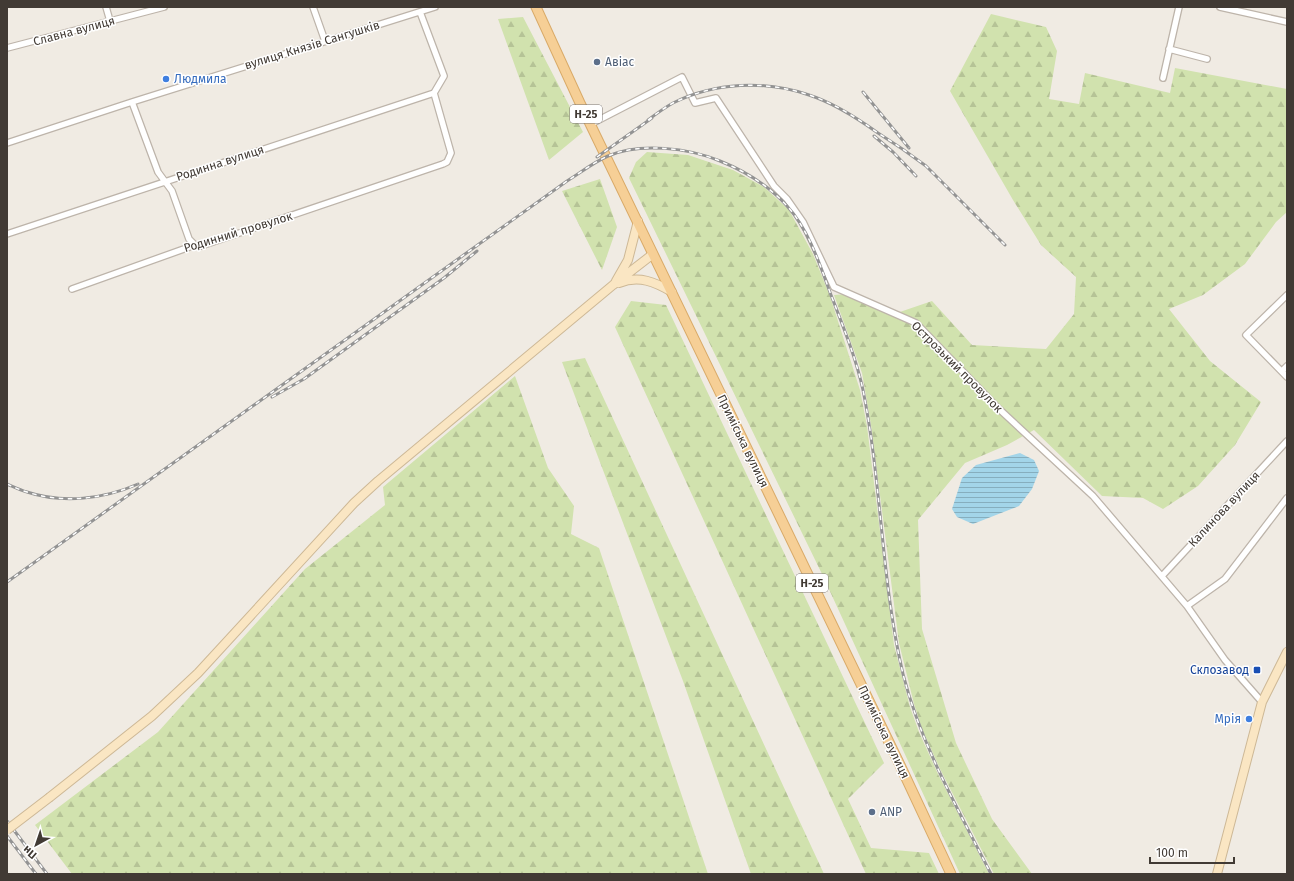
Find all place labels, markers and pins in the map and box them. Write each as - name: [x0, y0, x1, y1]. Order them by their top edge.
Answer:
- place label: Авіас: [605, 55, 635, 69]
- marker: Авіас: [592, 57, 602, 67]
- place label: Людмила: [174, 72, 227, 86]
- marker: Людмила: [161, 74, 171, 84]
- place label: Склозавод: [1190, 663, 1249, 677]
- marker: Склозавод: [1252, 665, 1262, 675]
- place label: Мрія: [1215, 712, 1241, 726]
- marker: Мрія: [1244, 714, 1254, 724]
- place label: ANP: [880, 805, 902, 819]
- marker: ANP: [867, 807, 877, 817]

